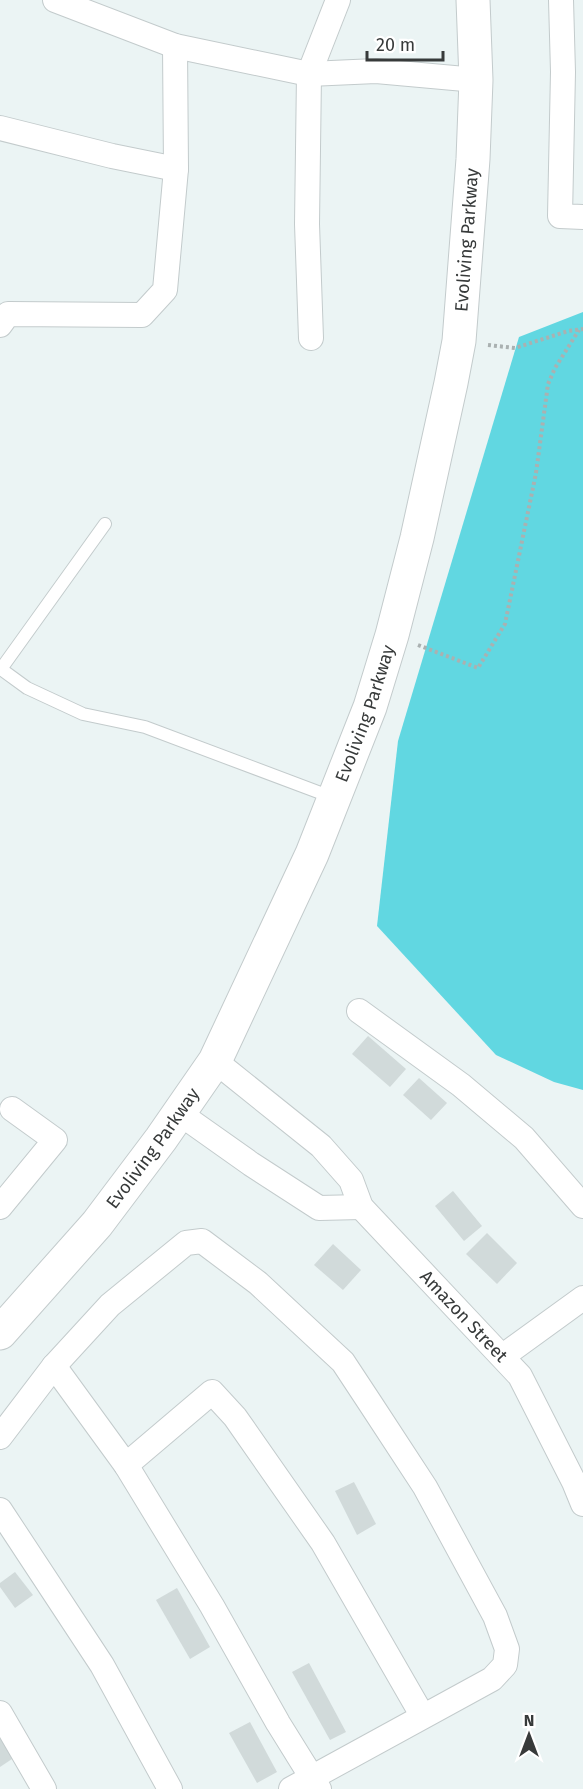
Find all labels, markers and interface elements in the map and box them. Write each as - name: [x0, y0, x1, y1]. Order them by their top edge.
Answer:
- scale bar: [367, 24, 444, 62]
- text: 20 m: [376, 34, 415, 56]
- street label: Evoliving Parkway: [450, 167, 483, 313]
- street label: Evoliving Parkway: [330, 642, 399, 785]
- street label: Evoliving Parkway: [101, 1083, 204, 1213]
- street label: Amazon Street: [415, 1266, 513, 1367]
- north arrow: [499, 1705, 559, 1765]
- text: N: [524, 1711, 534, 1730]

